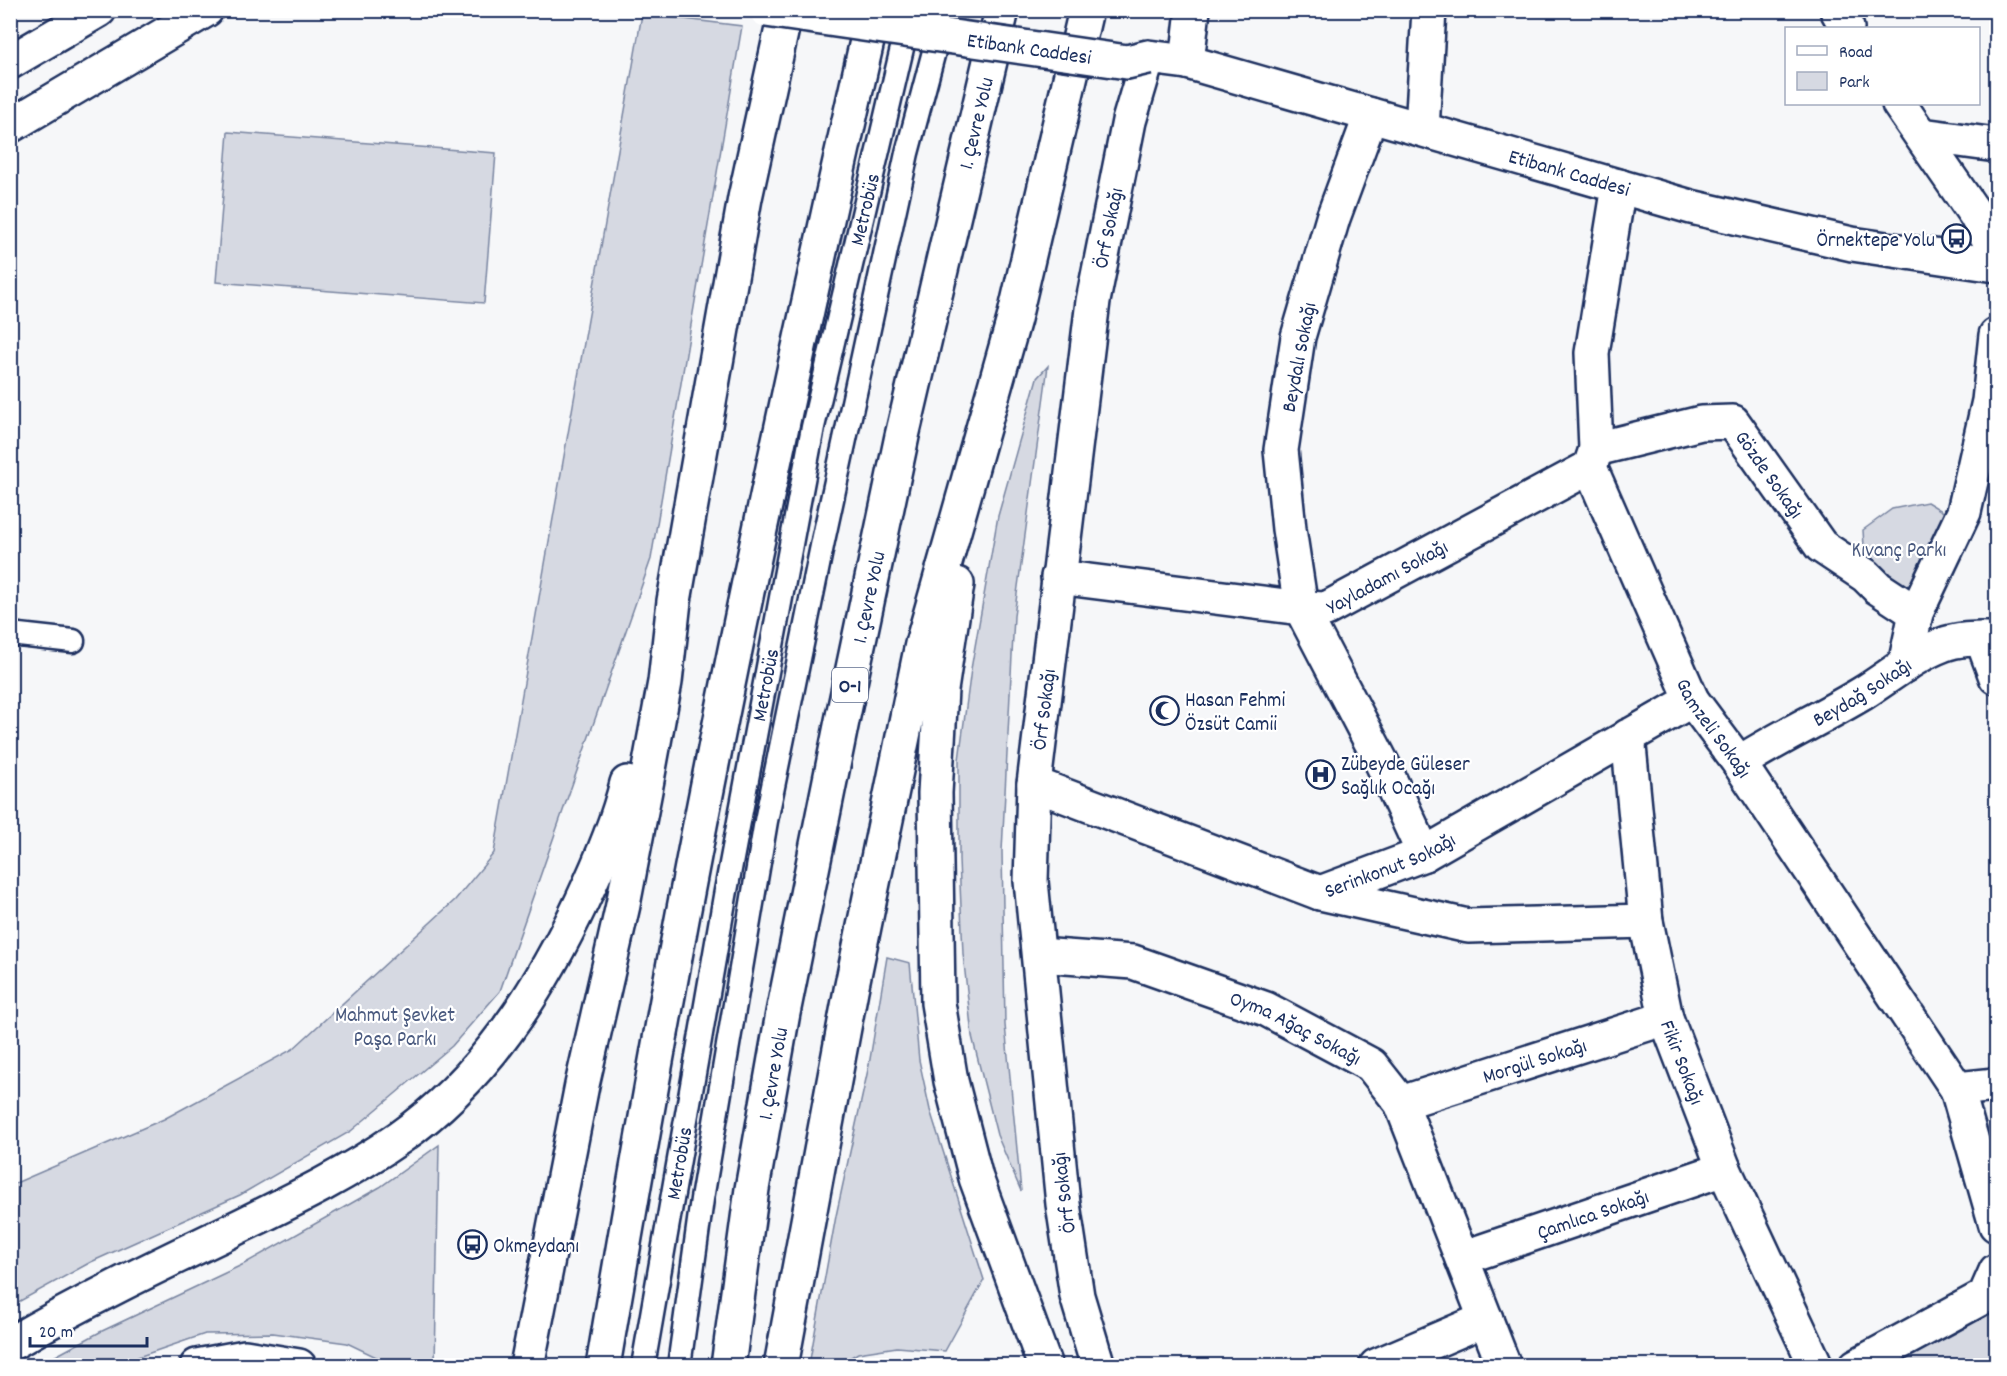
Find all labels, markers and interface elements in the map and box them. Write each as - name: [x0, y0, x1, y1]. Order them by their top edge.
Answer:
- street label: Etibank Caddesi: [965, 27, 1093, 75]
- legend: [1785, 27, 1980, 105]
- text: Road: [1839, 41, 1873, 66]
- text: Park: [1839, 71, 1870, 96]
- street label: 1. Çevre Yolu: [953, 75, 1004, 173]
- street label: Etibank Caddesi: [1504, 143, 1633, 207]
- street label: Metrobüs: [844, 171, 890, 249]
- street label: Örf Sokağı: [1088, 185, 1133, 271]
- bus stop icon: Örnektepe Yolu: [1940, 223, 1972, 255]
- place label: Örnektepe Yolu: [1816, 227, 1935, 257]
- street label: Beydalı Sokağı: [1276, 300, 1326, 415]
- street label: Gözde Sokağı: [1726, 425, 1809, 526]
- street label: Yayladamı Sokağı: [1322, 534, 1454, 624]
- park label: Kıvanç Parkı: [1852, 537, 1946, 567]
- street label: 1. Çevre Yolu: [847, 549, 895, 646]
- street label: Metrobüs: [746, 646, 789, 724]
- street label: Beydağ Sokağı: [1808, 652, 1919, 736]
- street label: Örf Sokağı: [1026, 667, 1066, 752]
- road number: O-1: [832, 668, 868, 702]
- street label: Gamzeli Sokağı: [1666, 675, 1757, 785]
- place label: Hasan Fehmi Özsüt Camii: [1185, 687, 1285, 741]
- mosque icon: Hasan Fehmi Özsüt Camii: [1148, 695, 1180, 727]
- place label: Zübeyde Güleser Sağlık Ocağı: [1341, 751, 1470, 805]
- hospital icon: Zübeyde Güleser Sağlık Ocağı: [1304, 759, 1336, 791]
- street label: Serinkonut Sokağı: [1321, 827, 1462, 908]
- street label: Oyma Ağaç Sokağı: [1225, 985, 1366, 1075]
- park label: Mahmut Şevket Paşa Parkı: [335, 1002, 455, 1056]
- street label: Fikir Sokağı: [1650, 1016, 1710, 1110]
- street label: 1. Çevre Yolu: [752, 1025, 798, 1123]
- street label: Morgül Sokağı: [1479, 1032, 1591, 1094]
- street label: Metrobüs: [660, 1125, 702, 1202]
- street label: Örf Sokağı: [1046, 1150, 1086, 1235]
- street label: Çamlıca Sokağı: [1534, 1184, 1653, 1249]
- bus stop icon: Okmeydanı: [456, 1229, 488, 1261]
- place label: Okmeydanı: [493, 1233, 579, 1263]
- scale bar: [30, 1310, 147, 1348]
- text: 20 m: [39, 1321, 73, 1346]

